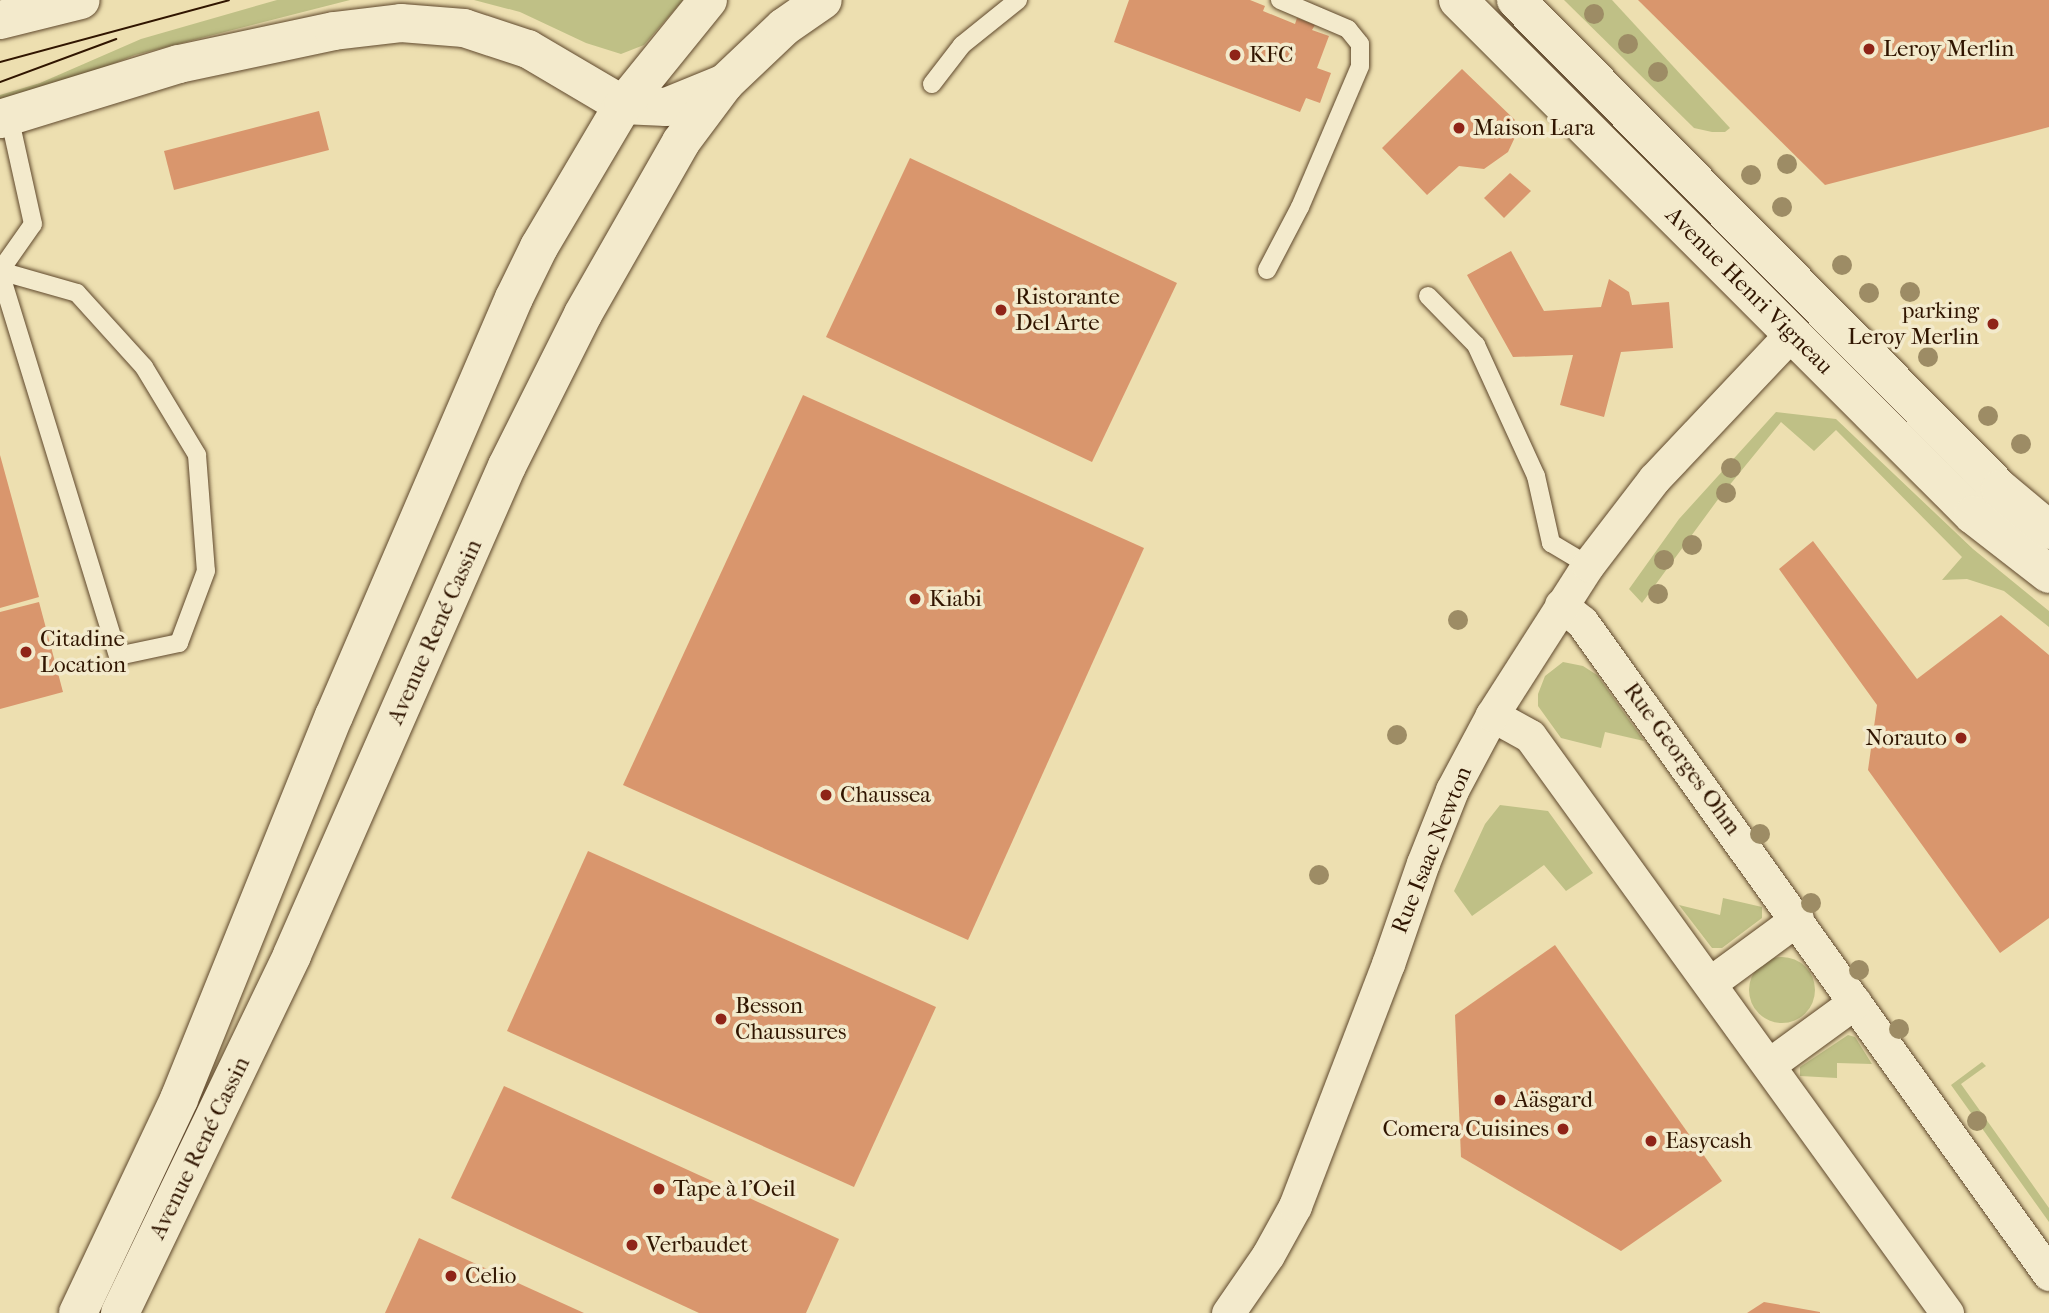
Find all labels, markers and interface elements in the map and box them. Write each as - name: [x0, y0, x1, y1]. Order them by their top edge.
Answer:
- place label: Leroy Merlin: [1883, 35, 2014, 63]
- place label: KFC: [1249, 41, 1294, 69]
- marker: Leroy Merlin: [1861, 41, 1877, 57]
- marker: KFC: [1227, 47, 1243, 63]
- place label: Maison Lara: [1473, 114, 1595, 142]
- marker: Maison Lara: [1451, 120, 1467, 136]
- street label: Avenue Henri Vigneau: [1660, 202, 1838, 380]
- place label: Ristorante Del Arte: [1015, 283, 1120, 337]
- place label: parking Leroy Merlin: [1848, 297, 1979, 351]
- marker: Ristorante Del Arte: [993, 302, 1009, 318]
- marker: parking Leroy Merlin: [1985, 316, 2001, 332]
- street label: Avenue René Cassin: [382, 535, 488, 729]
- place label: Kiabi: [929, 585, 982, 613]
- marker: Kiabi: [907, 591, 923, 607]
- place label: Citadine Location: [40, 625, 126, 679]
- marker: Citadine Location: [18, 644, 34, 660]
- street label: Rue Georges Ohm: [1617, 677, 1747, 841]
- place label: Norauto: [1865, 724, 1947, 752]
- marker: Norauto: [1953, 730, 1969, 746]
- street label: Rue Isaac Newton: [1386, 762, 1478, 938]
- place label: Chaussea: [840, 781, 931, 809]
- marker: Chaussea: [818, 787, 834, 803]
- place label: Besson Chaussures: [735, 992, 846, 1046]
- marker: Besson Chaussures: [713, 1011, 729, 1027]
- street label: Avenue René Cassin: [144, 1052, 256, 1244]
- place label: Aäsgard: [1514, 1086, 1593, 1114]
- marker: Aäsgard: [1492, 1092, 1508, 1108]
- place label: Comera Cuisines: [1383, 1115, 1549, 1143]
- marker: Comera Cuisines: [1555, 1121, 1571, 1137]
- place label: Easycash: [1665, 1127, 1752, 1155]
- marker: Easycash: [1643, 1133, 1659, 1149]
- place label: Tape à l'Oeil: [673, 1175, 796, 1203]
- marker: Tape à l'Oeil: [651, 1181, 667, 1197]
- place label: Verbaudet: [646, 1231, 748, 1259]
- marker: Verbaudet: [624, 1237, 640, 1253]
- place label: Celio: [465, 1262, 516, 1290]
- marker: Celio: [443, 1268, 459, 1284]

